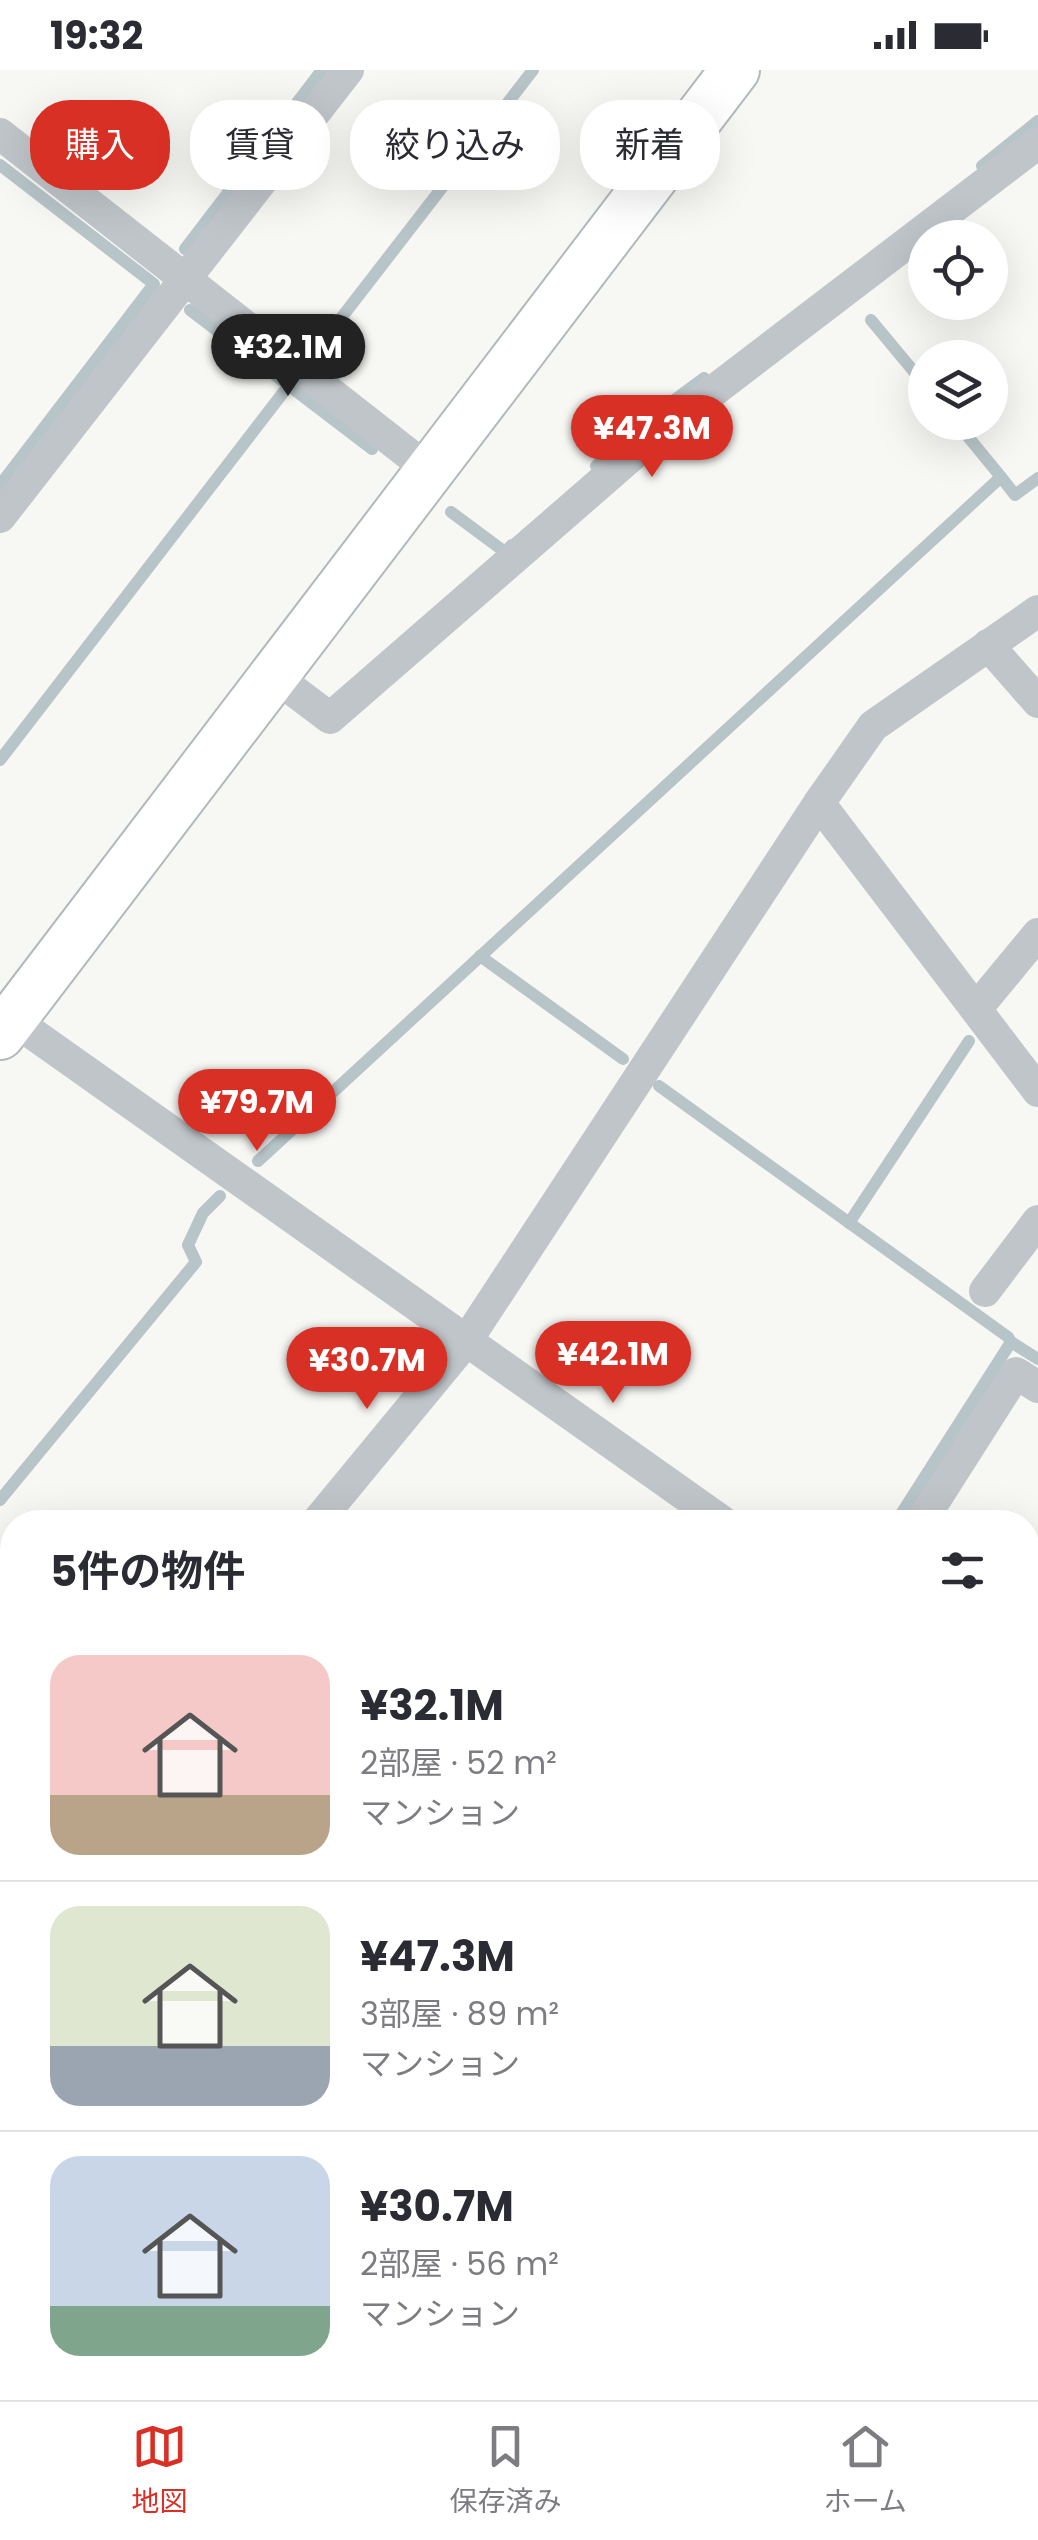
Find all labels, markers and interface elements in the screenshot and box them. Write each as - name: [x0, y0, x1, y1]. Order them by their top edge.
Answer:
- text: 19:32: [50, 9, 143, 62]
- chip: 購入: [30, 100, 170, 190]
- chip: 賃貸: [190, 100, 330, 190]
- chip: 絞り込み: [350, 100, 560, 190]
- chip: 新着: [580, 100, 720, 190]
- map controls: [908, 220, 1008, 440]
- button: locate: [908, 220, 1008, 320]
- pin: ¥32.1M: [207, 314, 369, 399]
- text: ¥32.1M: [233, 324, 343, 369]
- button: layers: [908, 340, 1008, 440]
- pin: ¥47.3M: [571, 395, 733, 480]
- text: ¥47.3M: [593, 405, 711, 450]
- pin: ¥79.7M: [176, 1069, 338, 1154]
- text: ¥79.7M: [200, 1079, 314, 1124]
- pin: ¥42.1M: [532, 1321, 694, 1406]
- pin: ¥30.7M: [286, 1327, 448, 1412]
- text: ¥42.1M: [557, 1331, 669, 1376]
- text: ¥30.7M: [308, 1337, 426, 1382]
- text: 5件の物件: [50, 1542, 245, 1601]
- icon: filters: [935, 1543, 990, 1598]
- text: ¥32.1M: [360, 1676, 504, 1735]
- icon: home: [130, 1695, 250, 1815]
- text: 2部屋 · 52 m²: [360, 1740, 557, 1785]
- text: マンション: [360, 1790, 520, 1835]
- text: ¥47.3M: [360, 1927, 515, 1986]
- icon: home: [130, 1946, 250, 2066]
- text: 3部屋 · 89 m²: [360, 1991, 559, 2036]
- text: マンション: [360, 2041, 520, 2086]
- text: ¥30.7M: [360, 2177, 514, 2236]
- icon: home: [130, 2196, 250, 2316]
- text: 2部屋 · 56 m²: [360, 2241, 559, 2286]
- text: マンション: [360, 2291, 520, 2336]
- tab: 地図: [131, 2419, 187, 2523]
- tab: 保存済み: [449, 2419, 561, 2523]
- tab: ホーム: [824, 2419, 907, 2523]

